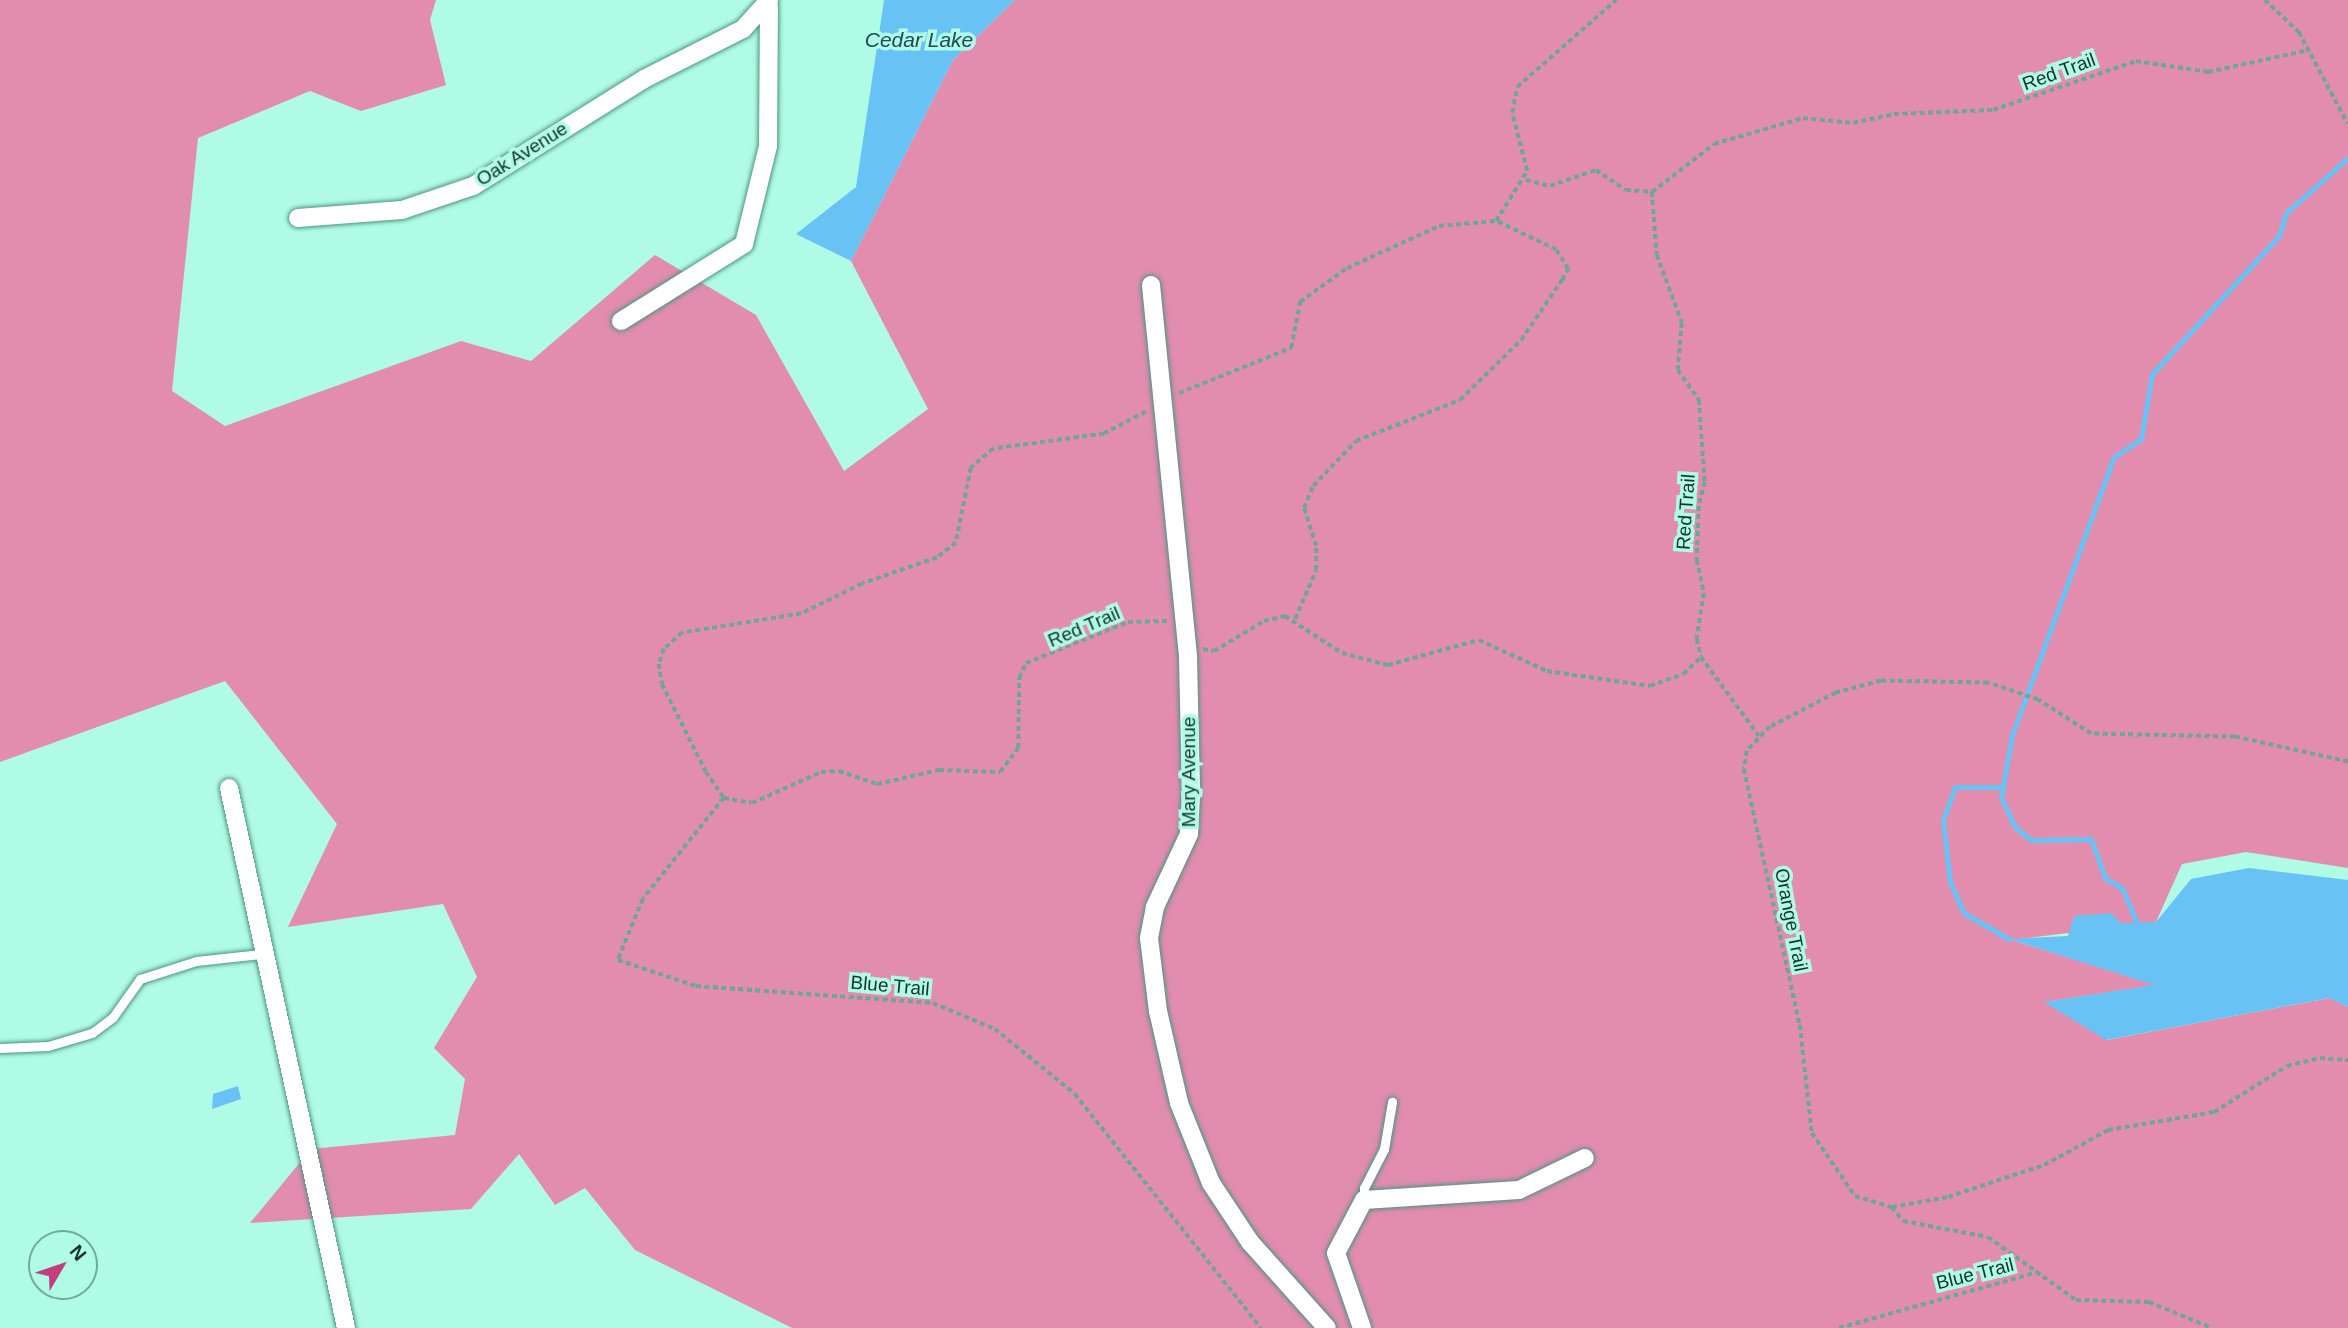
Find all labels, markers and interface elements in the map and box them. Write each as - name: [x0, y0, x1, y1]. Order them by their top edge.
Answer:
- water label: Cedar Lake: [865, 27, 973, 53]
- street label: Red Trail: [2019, 48, 2099, 96]
- street label: Oak Avenue: [472, 117, 572, 191]
- street label: Red Trail: [1672, 473, 1700, 551]
- street label: Red Trail: [1044, 602, 1124, 652]
- street label: Mary Avenue: [1178, 716, 1200, 828]
- street label: Orange Trail: [1770, 866, 1812, 974]
- street label: Blue Trail: [849, 971, 931, 1001]
- north arrow: [28, 1230, 98, 1300]
- text: N: [66, 1241, 91, 1265]
- street label: Blue Trail: [1934, 1253, 2016, 1295]

